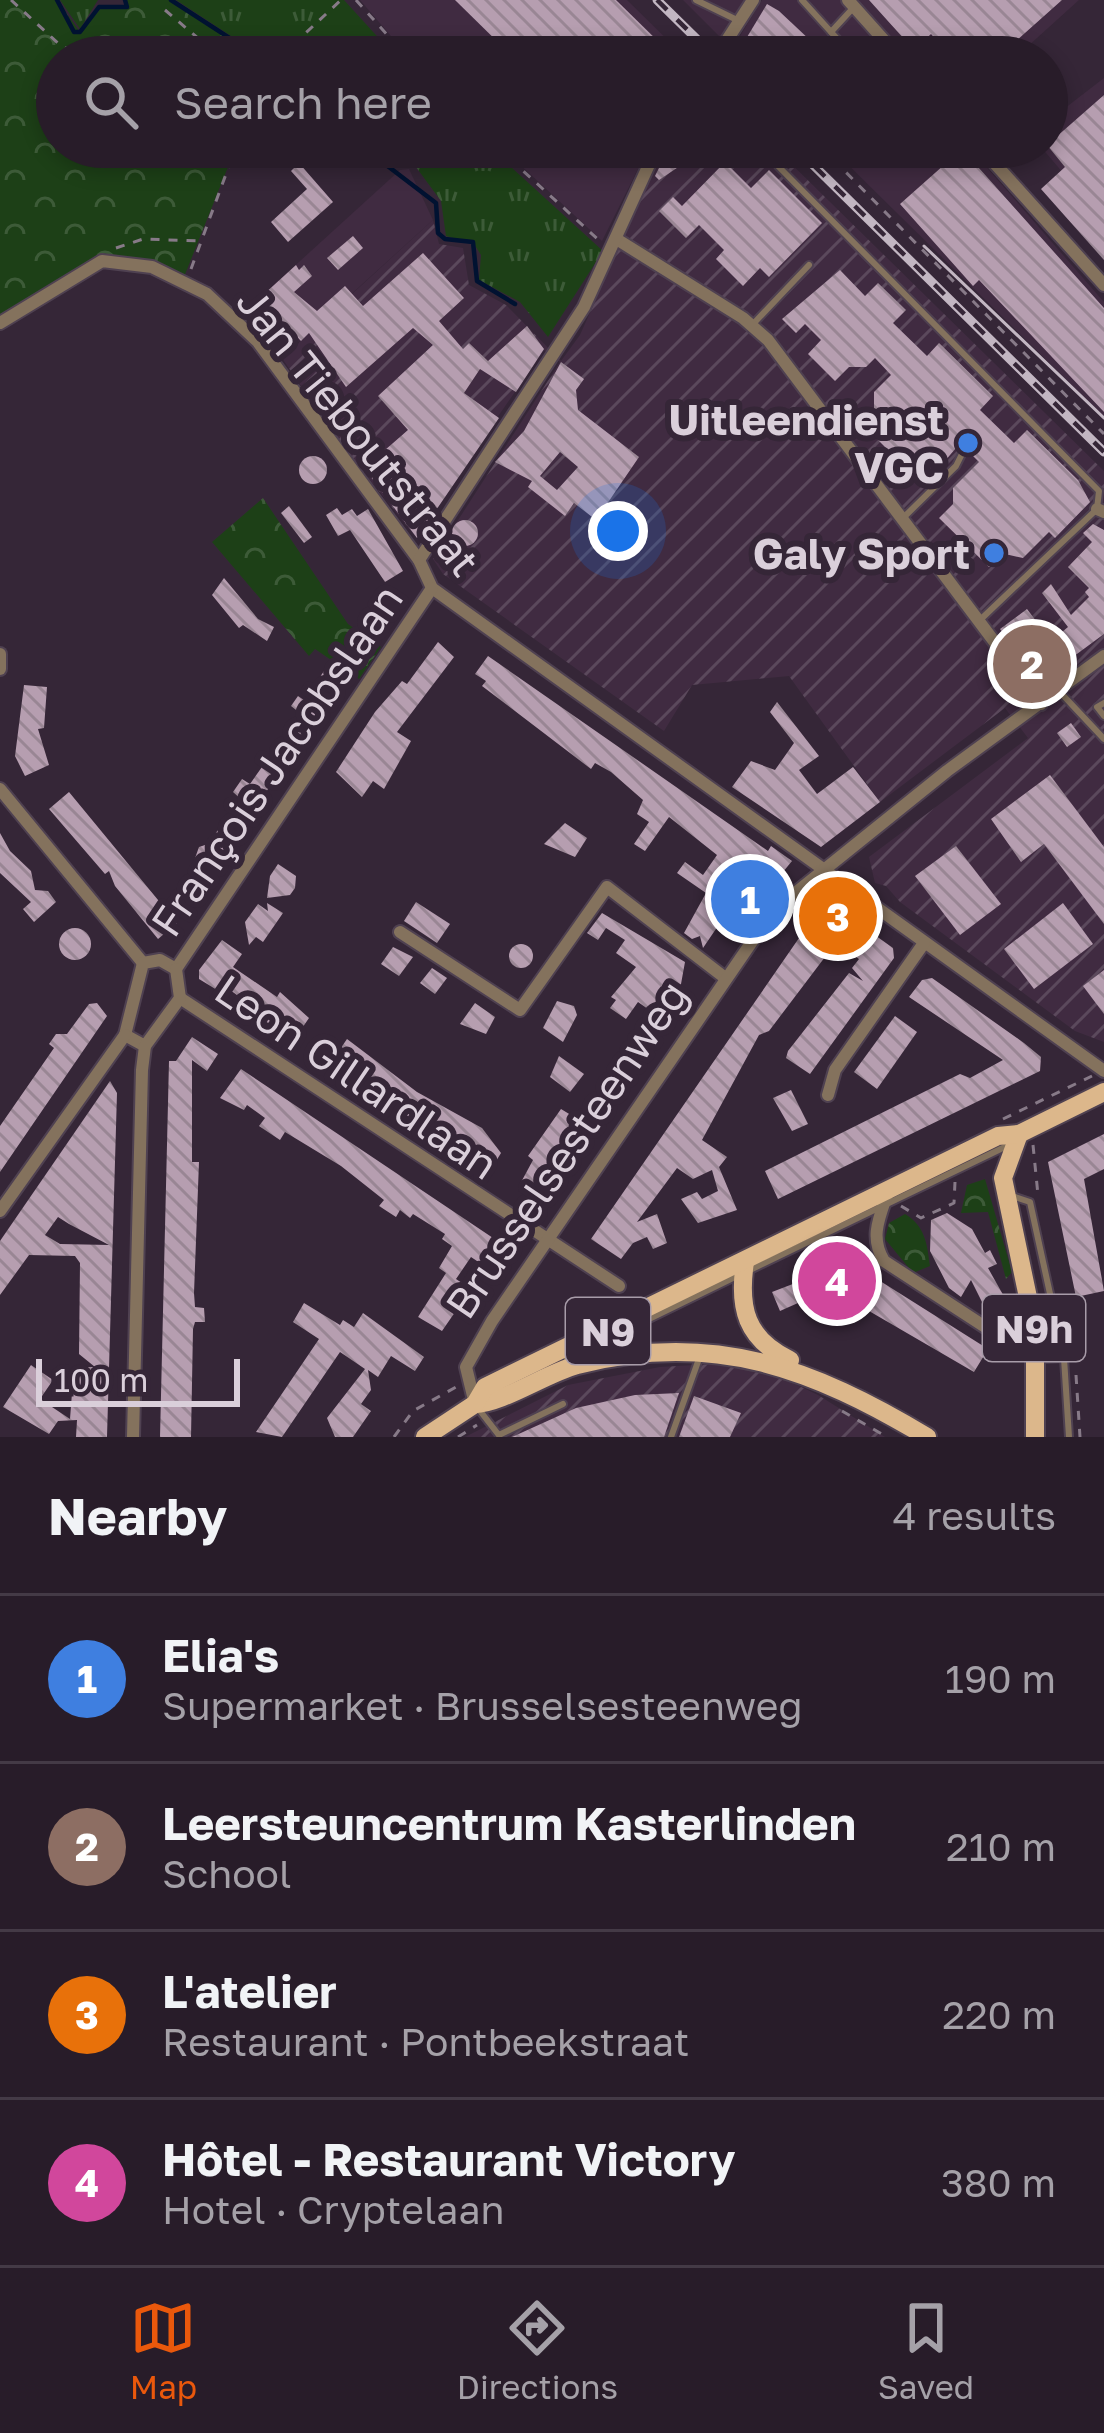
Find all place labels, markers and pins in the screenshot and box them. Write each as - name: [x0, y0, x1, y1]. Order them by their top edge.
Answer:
- place label: Uitleendienst VGC: [669, 394, 944, 492]
- marker: Uitleendienst VGC: [955, 430, 981, 456]
- place label: Galy Sport: [753, 528, 970, 578]
- marker: Galy Sport: [981, 540, 1007, 566]
- pin: 2: [993, 619, 1071, 709]
- pin: 1: [711, 854, 789, 944]
- pin: 3: [799, 871, 877, 961]
- pin: 4: [798, 1236, 876, 1326]

